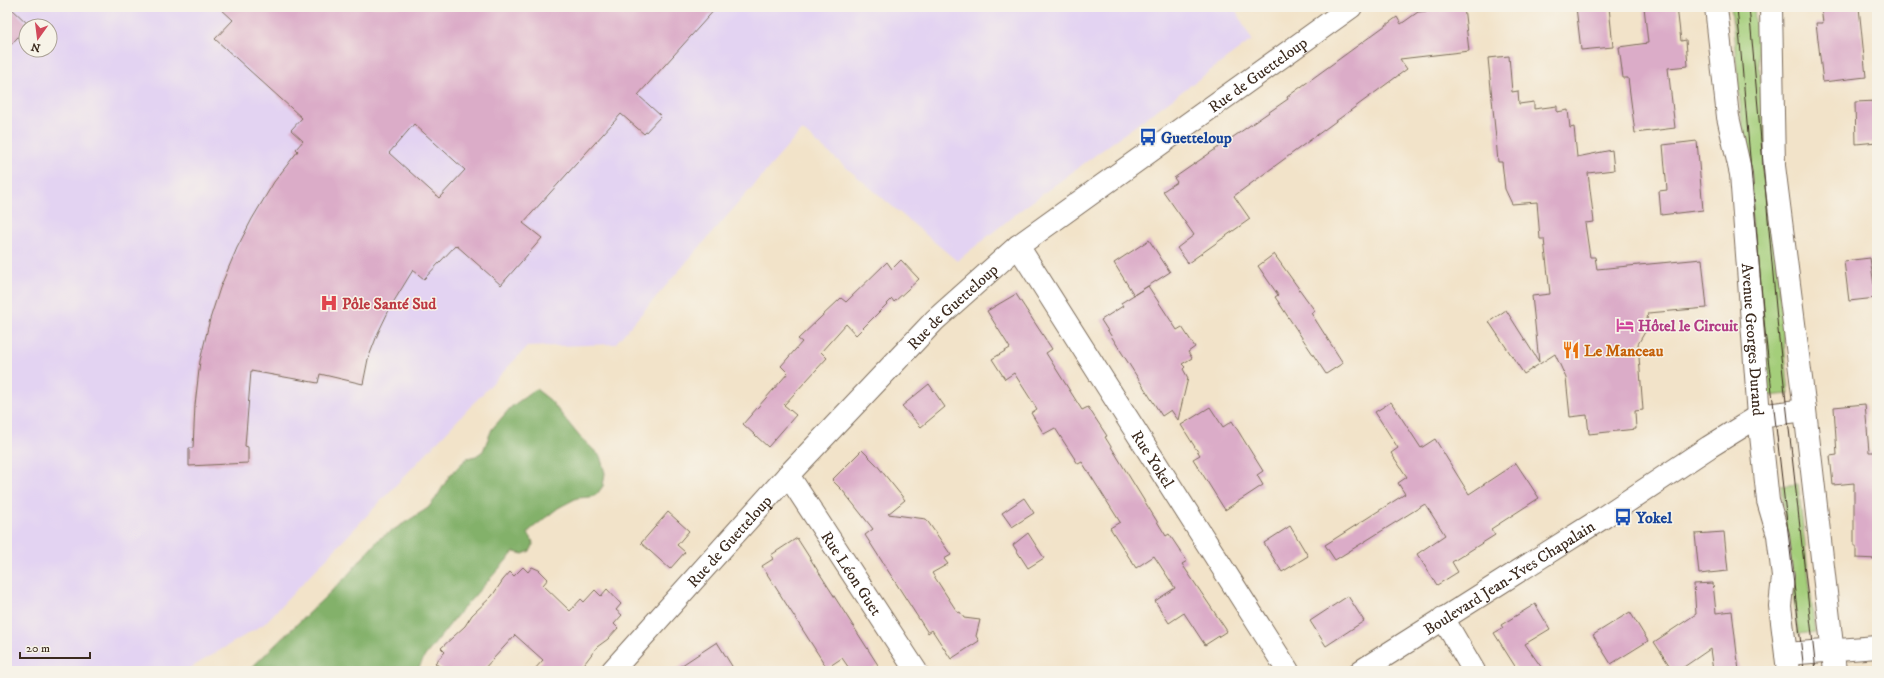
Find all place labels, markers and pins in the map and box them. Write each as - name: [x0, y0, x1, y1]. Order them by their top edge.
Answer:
- bus stop icon: Guetteloup: [1138, 127, 1158, 147]
- place label: Guetteloup: [1161, 128, 1232, 148]
- hospital icon: Pôle Santé Sud: [319, 293, 339, 313]
- place label: Pôle Santé Sud: [342, 294, 437, 314]
- hotel icon: Hôtel le Circuit: [1615, 315, 1635, 335]
- place label: Hôtel le Circuit: [1638, 316, 1739, 336]
- restaurant icon: Le Manceau: [1561, 340, 1581, 360]
- place label: Le Manceau: [1584, 341, 1664, 361]
- bus stop icon: Yokel: [1613, 507, 1633, 527]
- place label: Yokel: [1635, 508, 1673, 528]

